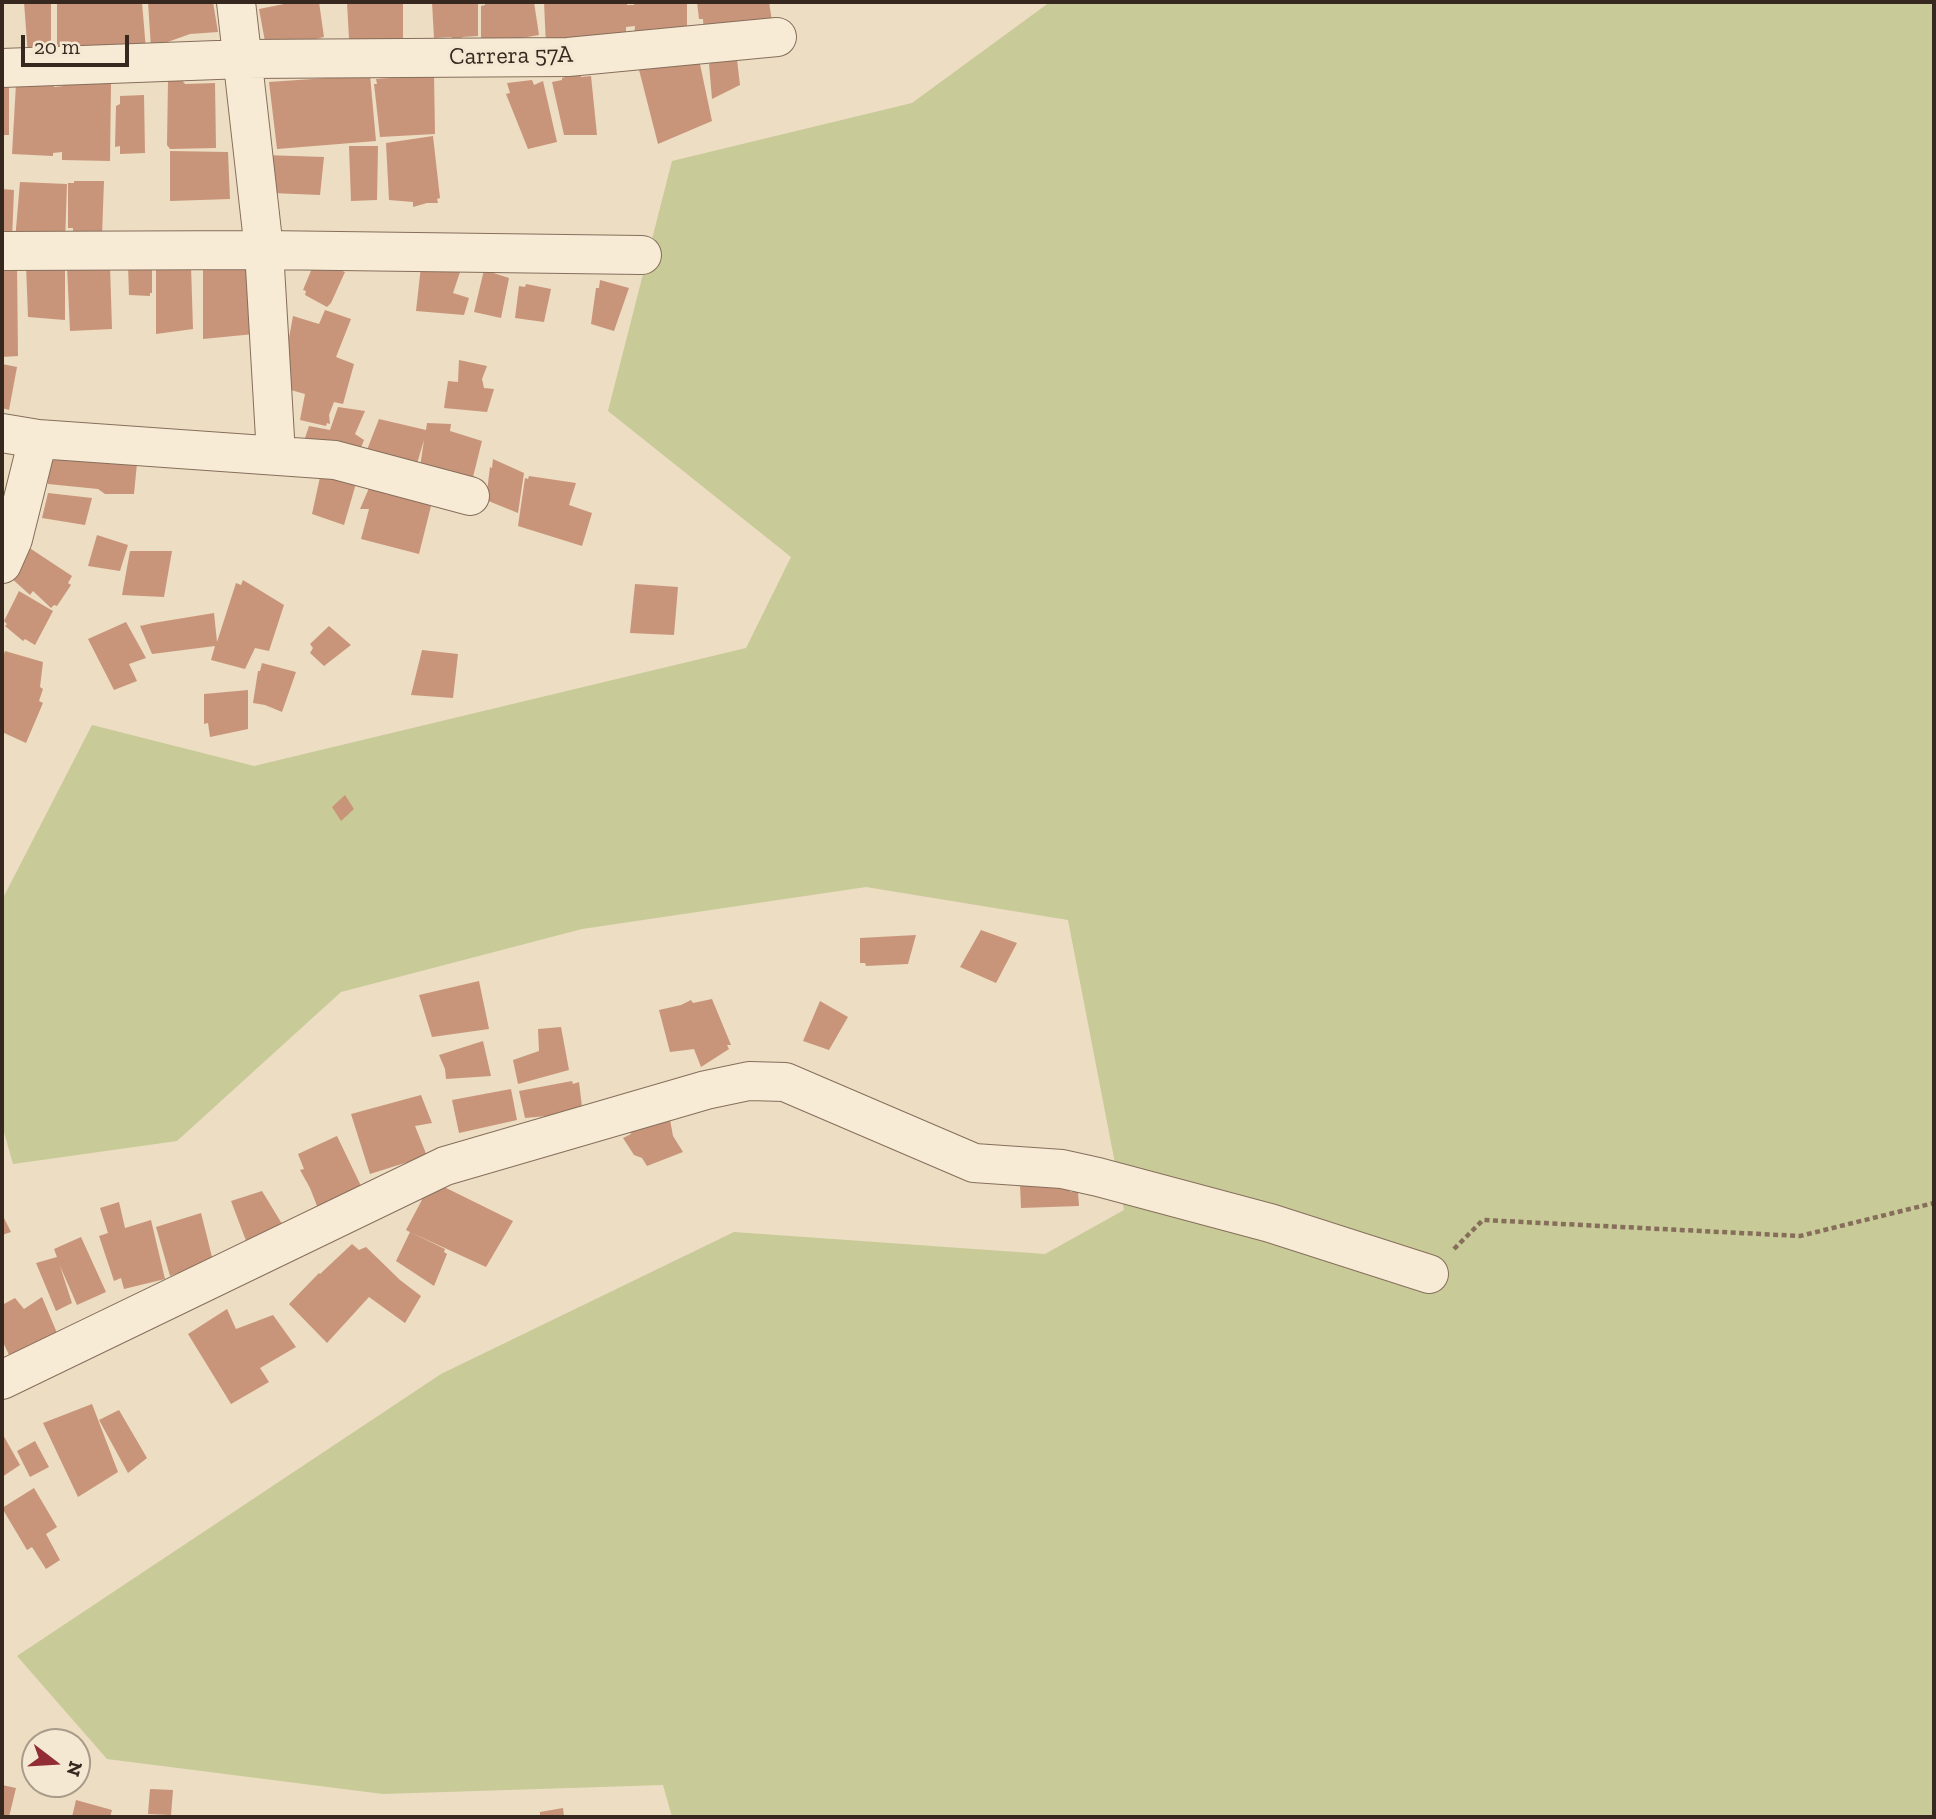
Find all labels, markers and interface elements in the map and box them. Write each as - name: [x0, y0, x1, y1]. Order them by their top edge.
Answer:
- scale bar: [24, 21, 133, 65]
- text: 20 m: [34, 34, 80, 59]
- street label: Carrera 57A: [449, 41, 573, 71]
- north arrow: [21, 1728, 91, 1798]
- text: N: [62, 1758, 88, 1779]

